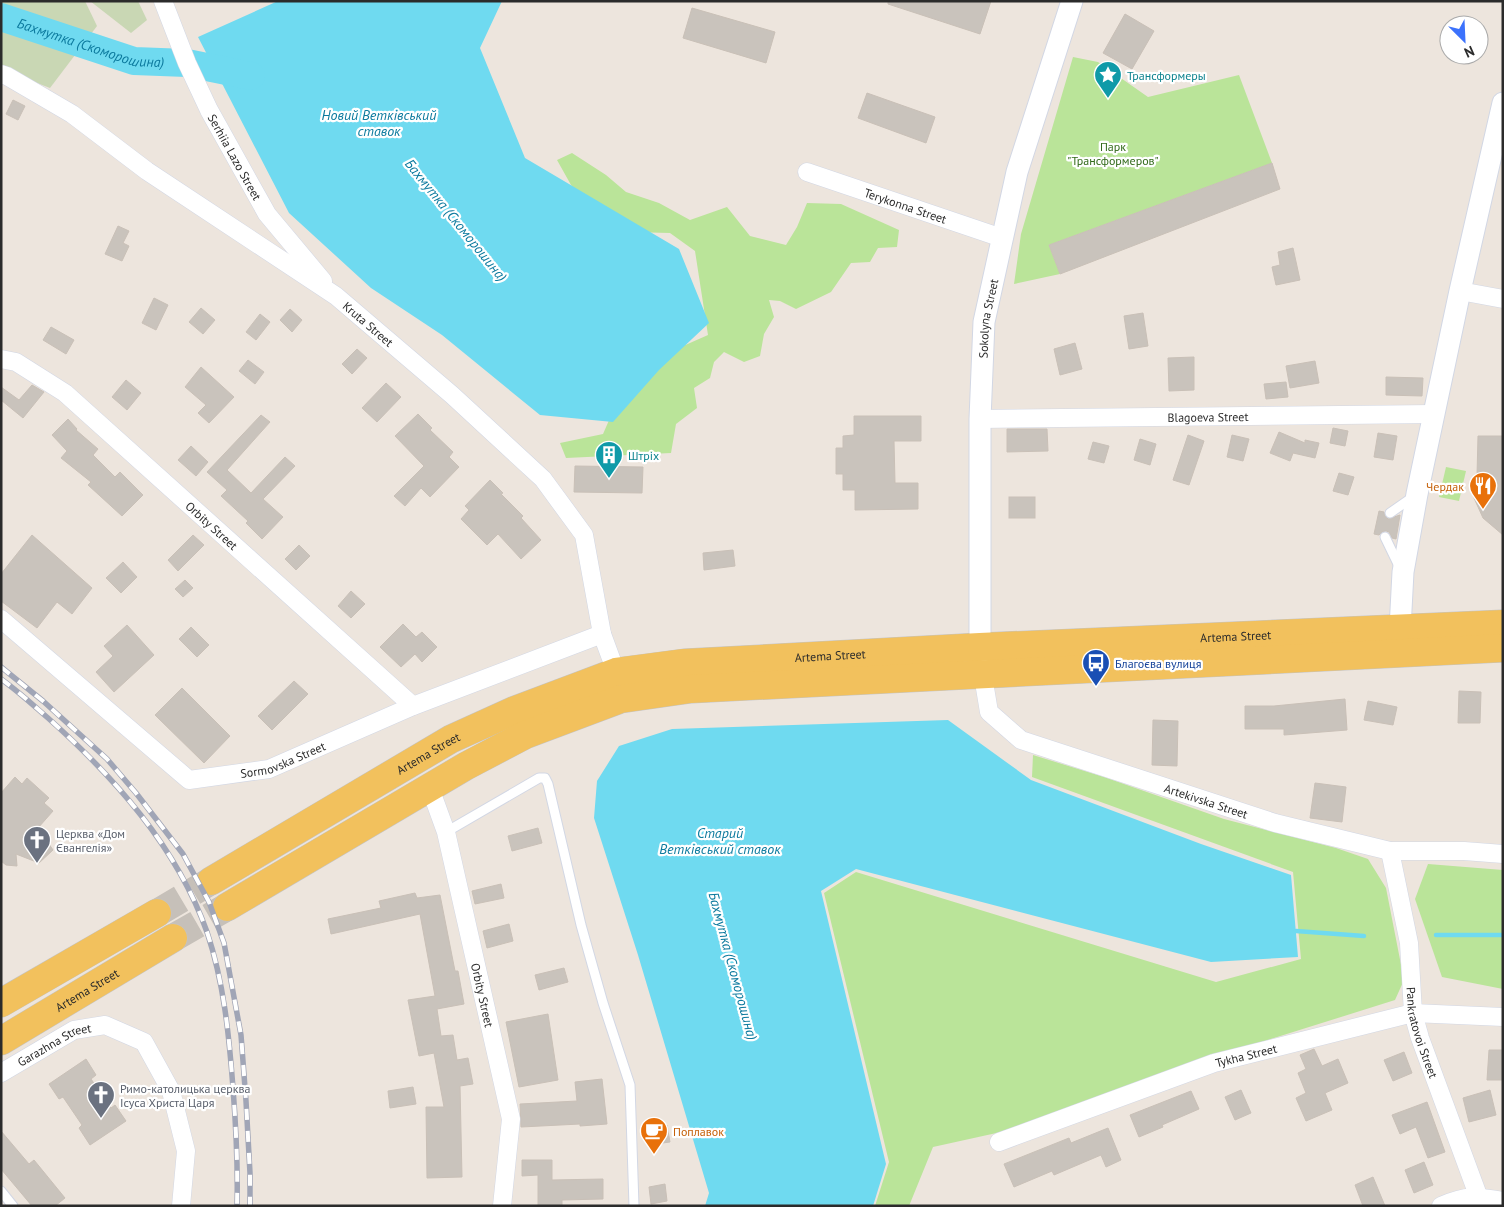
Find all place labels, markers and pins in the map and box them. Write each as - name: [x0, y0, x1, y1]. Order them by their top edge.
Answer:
- place icon: Трансформеры: [1093, 60, 1123, 99]
- place label: Трансформеры: [1127, 68, 1206, 83]
- building icon: Штріх: [594, 440, 624, 479]
- place label: Штріх: [628, 448, 659, 463]
- restaurant icon: Чердак: [1468, 471, 1498, 510]
- place label: Чердак: [1426, 479, 1464, 494]
- bus stop icon: Благоєва вулиця: [1081, 648, 1111, 687]
- place label: Благоєва вулиця: [1115, 656, 1201, 671]
- church icon: Церква «Дом Євангелія»: [22, 825, 52, 864]
- place label: Церква «Дом Євангелія»: [56, 826, 125, 855]
- church icon: Римо-католицька церква Ісуса Христа Царя: [86, 1080, 116, 1119]
- place label: Римо-католицька церква Ісуса Христа Царя: [120, 1081, 250, 1110]
- cafe icon: Поплавок: [639, 1116, 669, 1155]
- place label: Поплавок: [673, 1124, 724, 1139]

